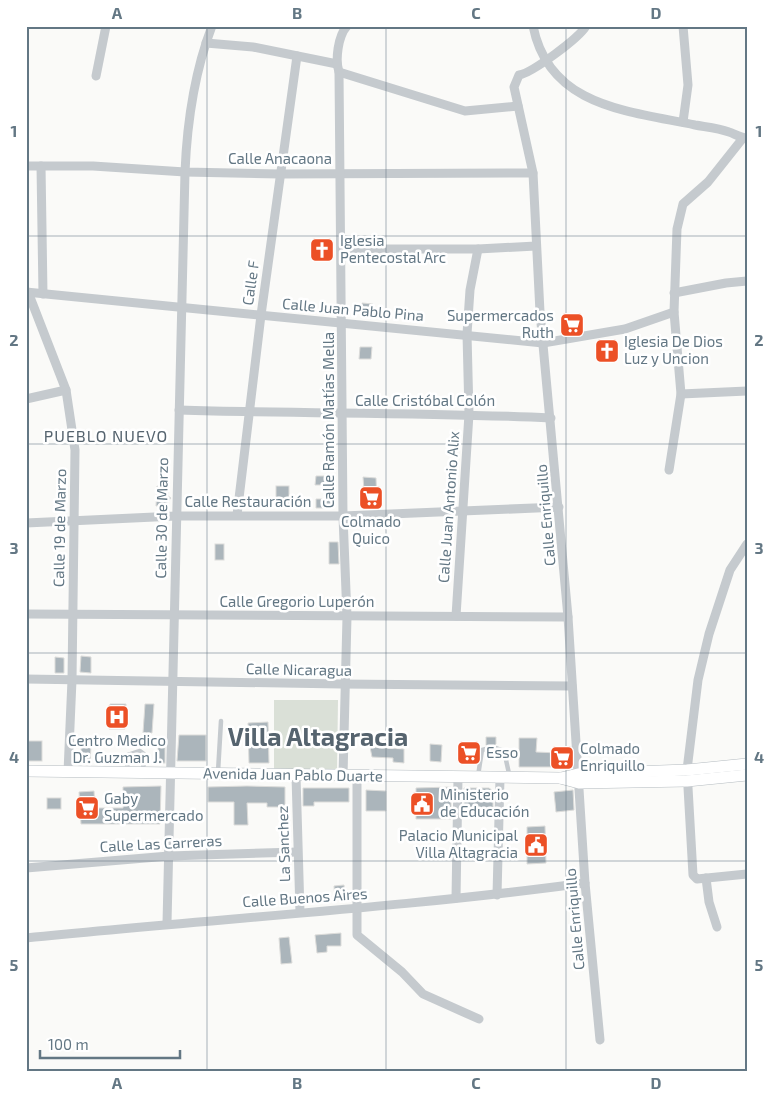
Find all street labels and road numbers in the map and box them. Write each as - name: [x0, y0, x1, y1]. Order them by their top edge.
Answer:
- street label: Calle Anacaona: [228, 149, 332, 167]
- street label: Calle F: [238, 259, 262, 306]
- street label: Calle Juan Pablo Pina: [281, 294, 425, 324]
- street label: Calle Ramón Matías Mella: [319, 332, 337, 508]
- street label: Calle Cristóbal Colón: [355, 391, 495, 409]
- street label: Calle Juan Antonio Alix: [434, 430, 462, 583]
- street label: Calle 30 de Marzo: [151, 457, 171, 579]
- street label: Calle Enriquillo: [532, 463, 558, 567]
- street label: Calle 19 de Marzo: [49, 469, 69, 587]
- street label: Calle Restauración: [184, 492, 312, 510]
- street label: Calle Gregorio Luperón: [220, 592, 374, 610]
- street label: Calle Nicaragua: [246, 659, 352, 679]
- street label: Avenida Juan Pablo Duarte: [203, 763, 383, 785]
- street label: La Sanchez: [273, 806, 293, 883]
- street label: Calle Las Carreras: [99, 831, 223, 855]
- street label: Calle Enriquillo: [561, 867, 587, 971]
- street label: Calle Buenos Aires: [242, 884, 368, 910]

